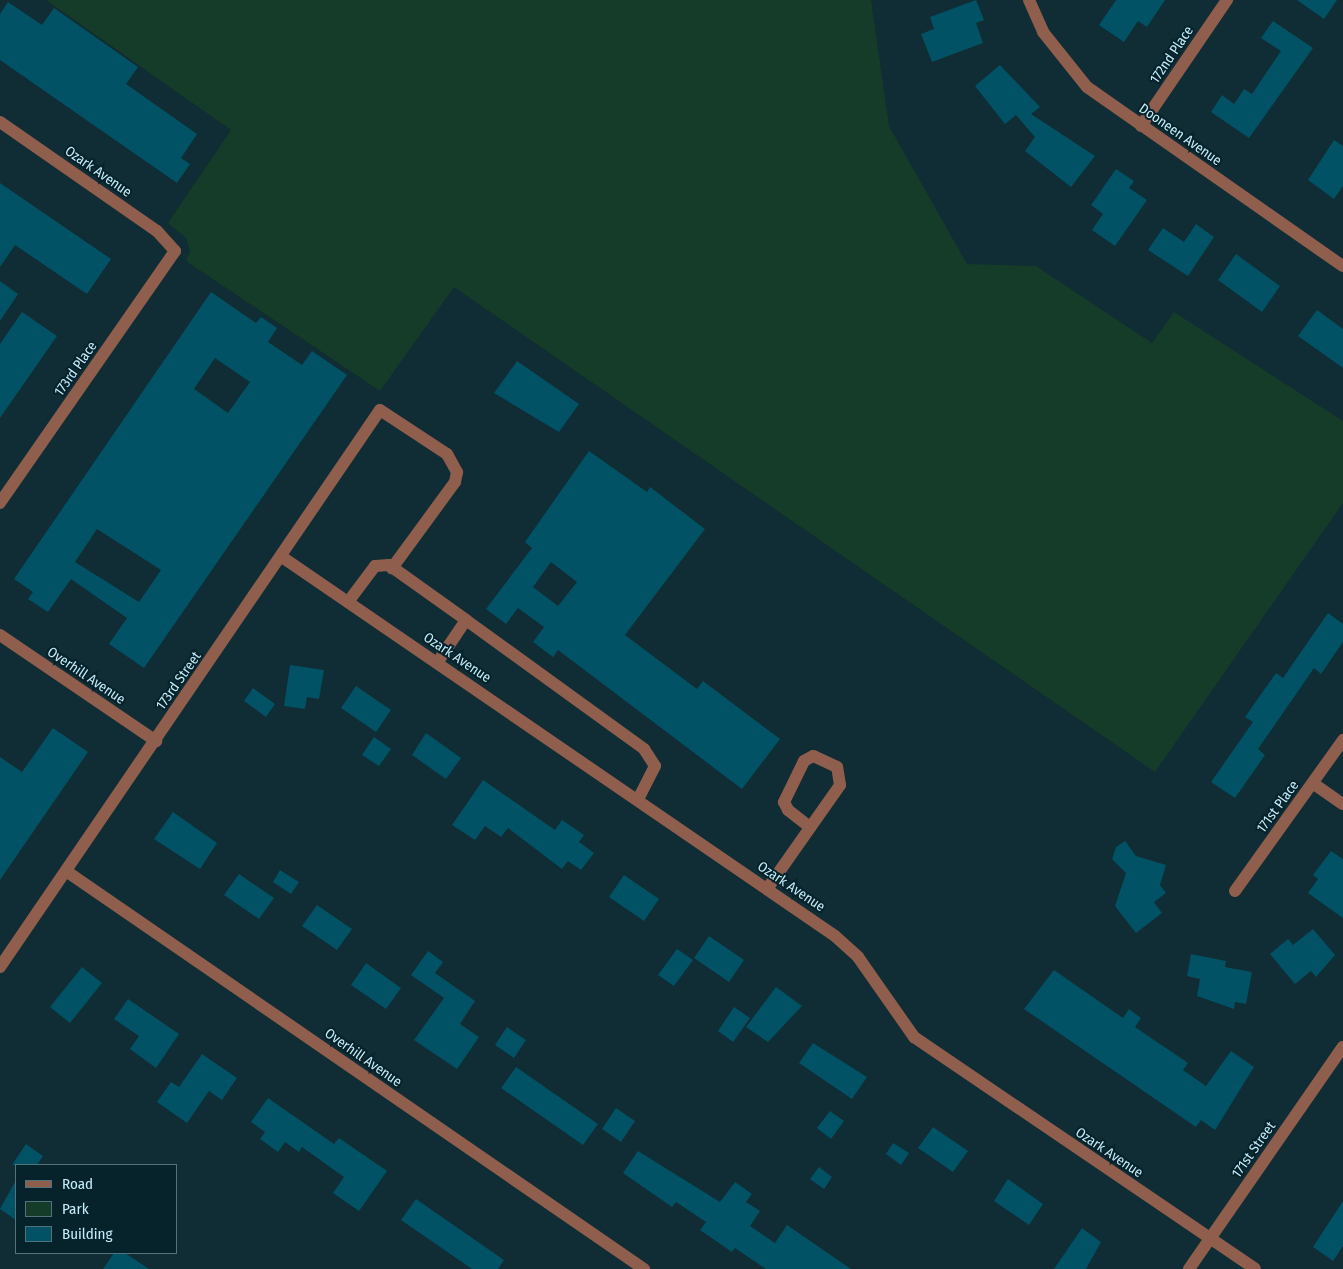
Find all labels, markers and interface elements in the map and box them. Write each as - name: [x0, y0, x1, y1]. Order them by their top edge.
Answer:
- street label: 172nd Place: [1147, 23, 1197, 87]
- street label: Dooneen Avenue: [1136, 100, 1224, 170]
- street label: Ozark Avenue: [61, 143, 135, 201]
- street label: 173rd Place: [51, 338, 101, 400]
- street label: Ozark Avenue: [420, 629, 494, 687]
- street label: Overhill Avenue: [44, 644, 128, 708]
- street label: 173rd Street: [153, 649, 205, 713]
- street label: 171st Place: [1253, 778, 1303, 836]
- street label: Ozark Avenue: [754, 858, 828, 916]
- street label: Overhill Avenue: [321, 1025, 405, 1091]
- street label: 171st Street: [1229, 1119, 1279, 1181]
- street label: Ozark Avenue: [1072, 1124, 1146, 1182]
- legend: [15, 1164, 178, 1254]
- text: Road: [62, 1175, 93, 1193]
- text: Park: [62, 1200, 89, 1218]
- text: Building: [62, 1225, 113, 1243]

